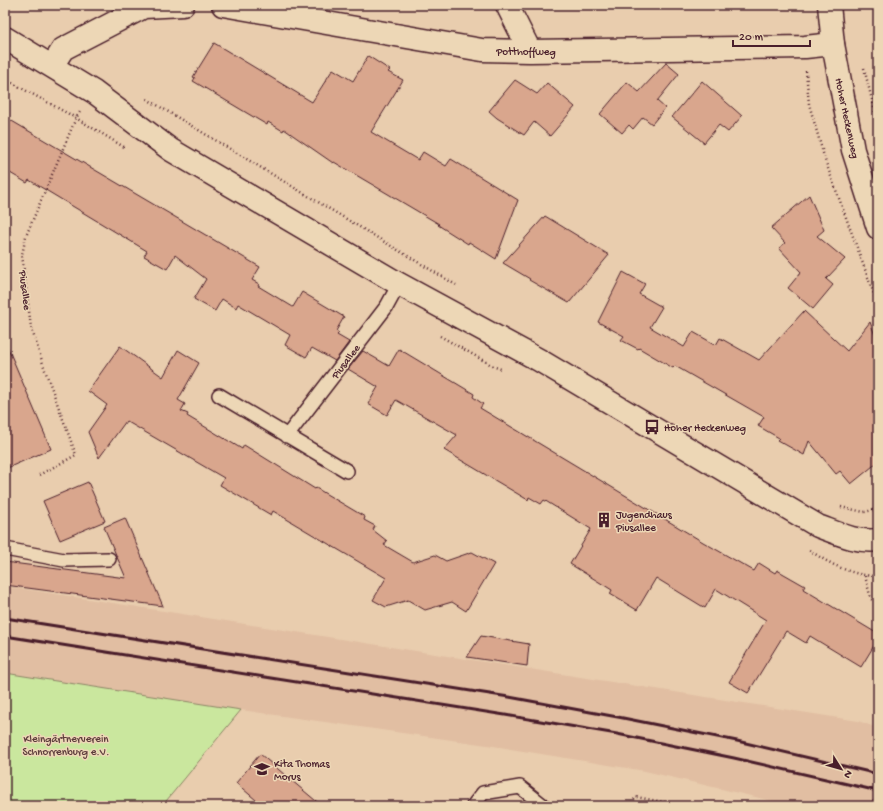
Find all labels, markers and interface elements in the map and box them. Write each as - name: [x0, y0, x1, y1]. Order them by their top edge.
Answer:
- scale bar: [733, 22, 810, 48]
- text: 20 m: [739, 31, 764, 45]
- street label: Potthoffweg: [495, 46, 556, 59]
- street label: Hoher Heckenweg: [832, 77, 860, 160]
- street label: Piusallee: [16, 269, 32, 311]
- street label: Piusallee: [329, 342, 364, 383]
- bus stop icon: Hoher Heckenweg: [643, 418, 661, 436]
- place label: Hoher Heckenweg: [664, 423, 746, 435]
- place label: Jugendhaus Piusallee: [615, 510, 673, 535]
- building icon: Jugendhaus Piusallee: [595, 511, 613, 529]
- park label: Kleingärtnerverein Schnorrenburg e.V.: [23, 734, 109, 759]
- north arrow: [821, 749, 861, 789]
- place label: Kita Thomas Morus: [274, 759, 330, 784]
- school or university icon: Kita Thomas Morus: [253, 760, 271, 778]
- text: N: [840, 767, 854, 780]

